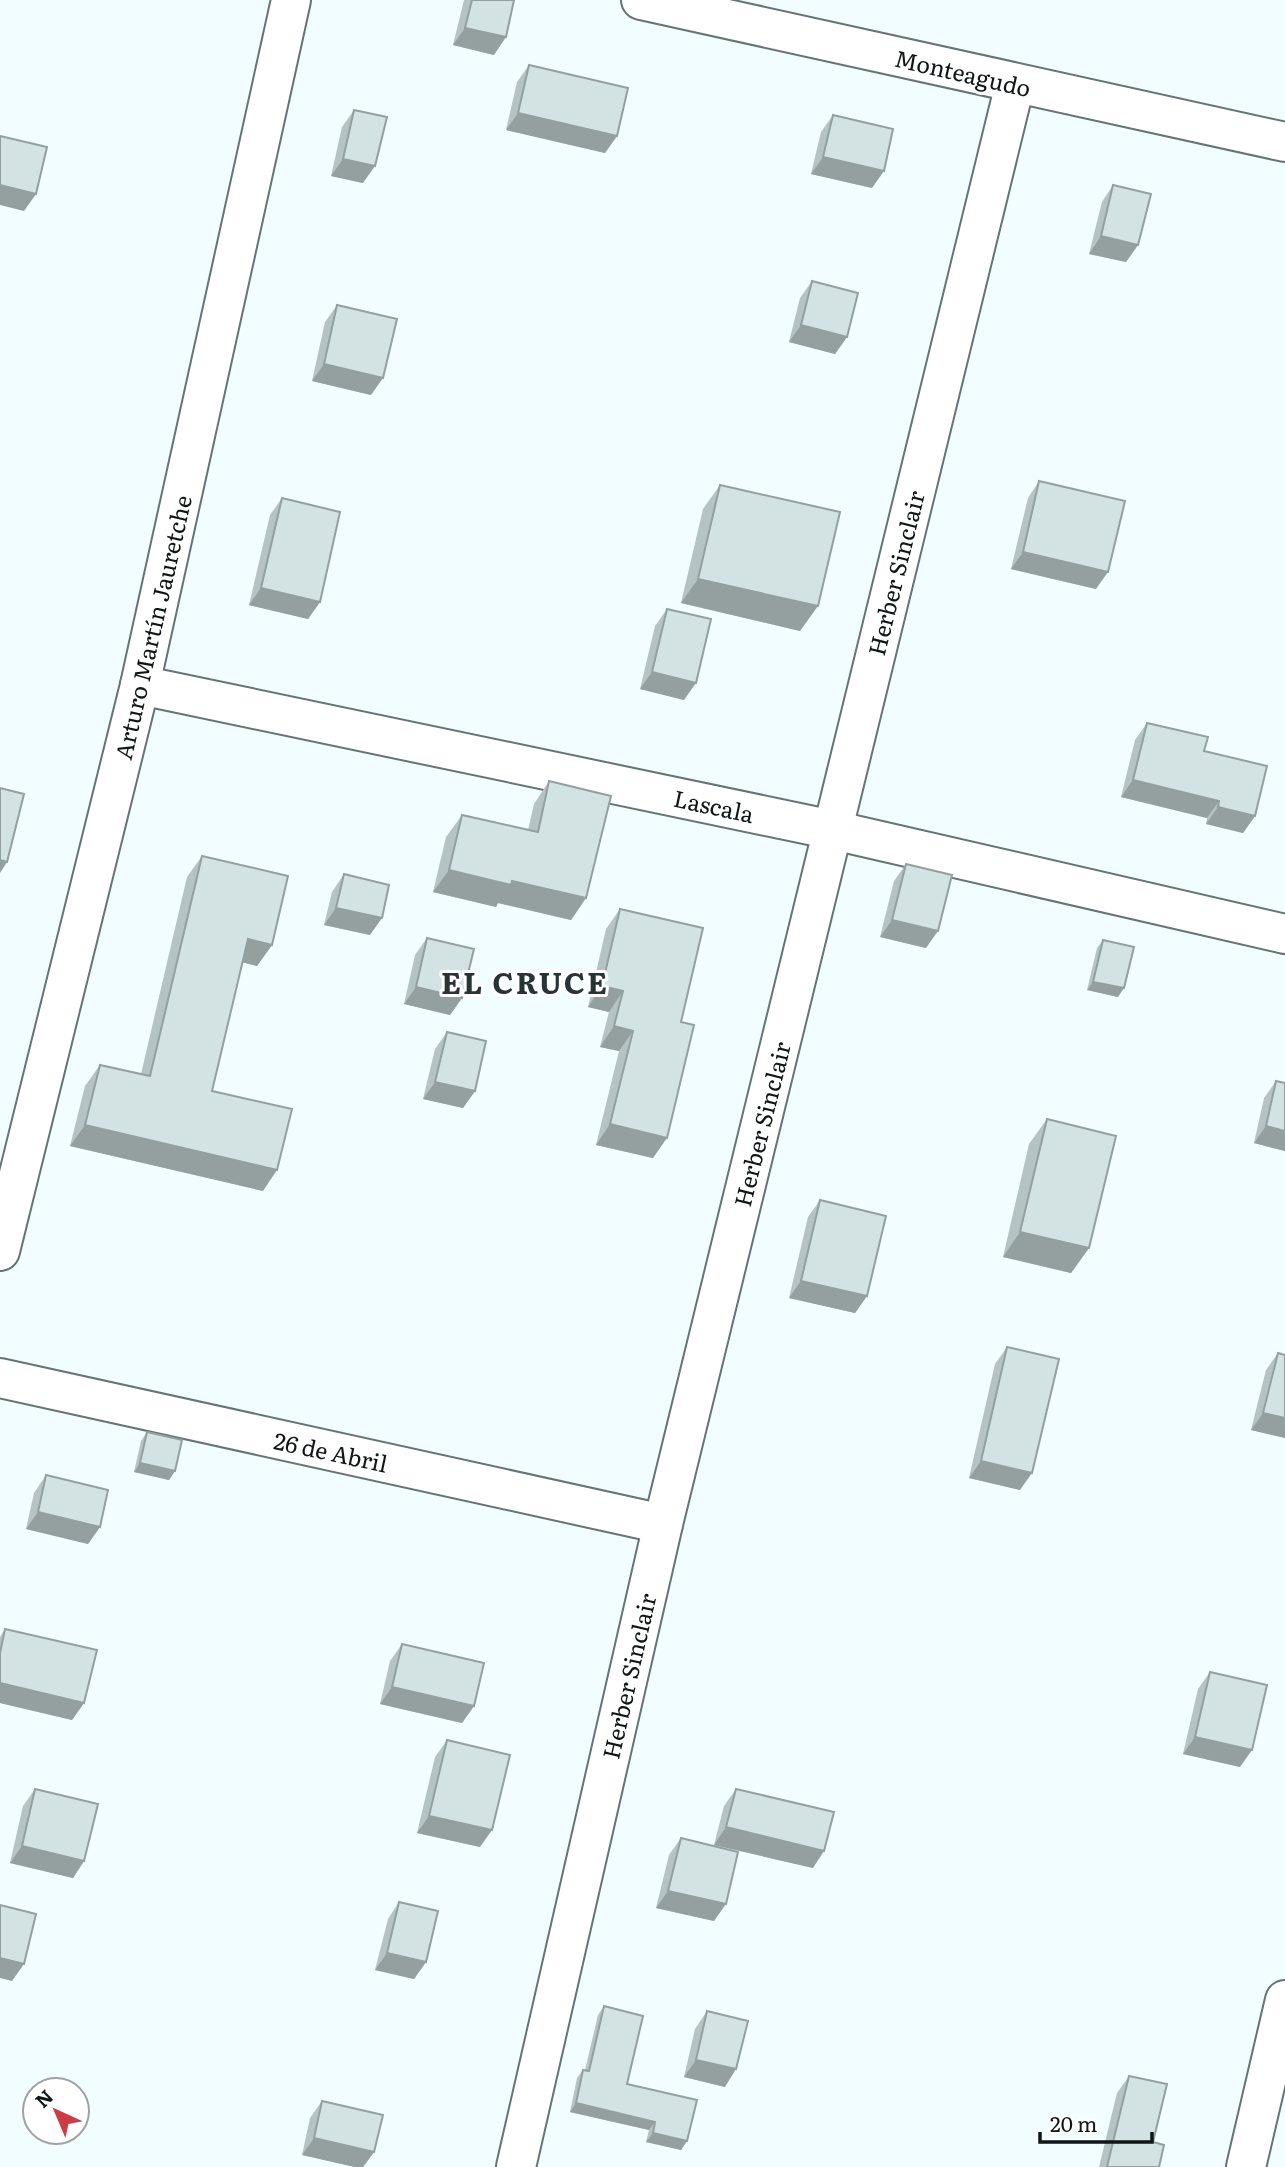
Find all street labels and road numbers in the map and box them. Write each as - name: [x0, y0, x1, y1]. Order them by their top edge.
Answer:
- street label: Monteagudo: [892, 40, 1034, 104]
- street label: Herber Sinclair: [858, 487, 932, 659]
- street label: Arturo Martín Jauretche: [105, 491, 199, 762]
- street label: Lascala: [671, 780, 758, 830]
- street label: Herber Sinclair: [724, 1038, 798, 1210]
- street label: 26 de Abril: [271, 1422, 391, 1480]
- street label: Herber Sinclair: [592, 1590, 664, 1762]

